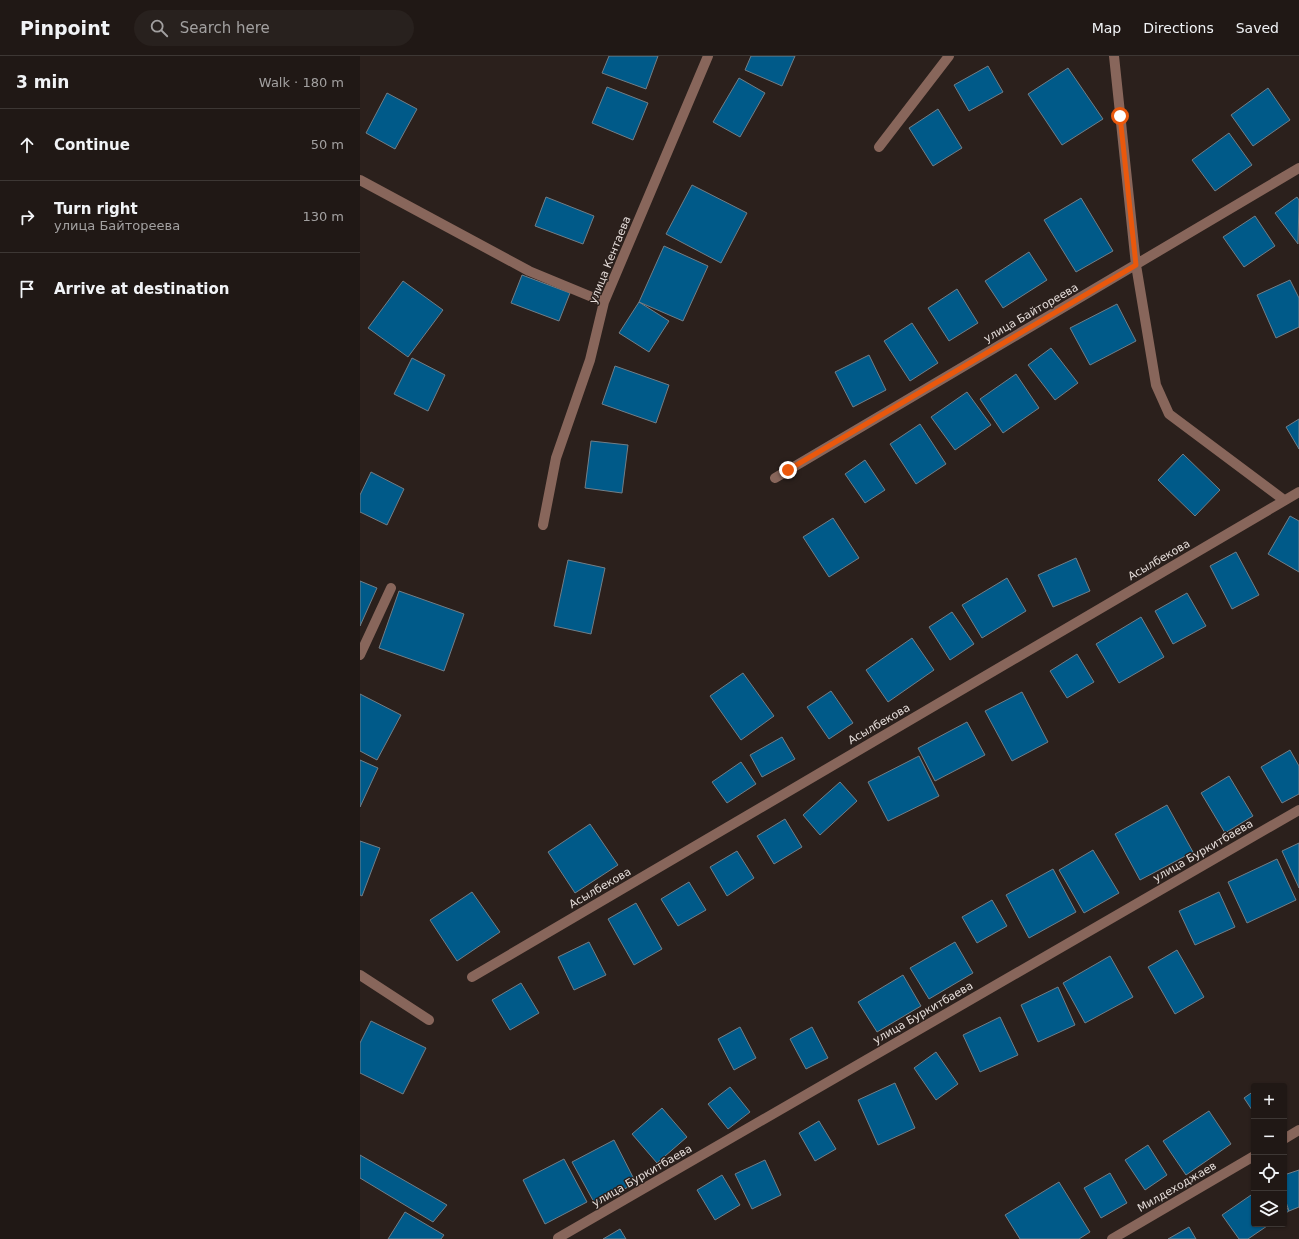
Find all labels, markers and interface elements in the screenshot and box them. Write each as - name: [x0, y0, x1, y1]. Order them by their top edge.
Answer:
- search box: [134, 10, 414, 46]
- text: Pinpoint: [20, 17, 110, 39]
- icon: search: [148, 17, 170, 39]
- text: Search here: [180, 19, 270, 37]
- text: Map: [1092, 20, 1121, 36]
- text: Directions: [1143, 20, 1214, 36]
- text: Saved: [1236, 20, 1279, 36]
- text: 3 min: [16, 72, 69, 92]
- text: Walk · 180 m: [259, 75, 344, 90]
- route start: [1111, 107, 1129, 125]
- icon: ahead: [16, 134, 38, 156]
- text: Continue: [54, 136, 130, 154]
- text: 50 m: [311, 137, 344, 152]
- text: Turn right: [54, 200, 138, 218]
- icon: right: [16, 206, 38, 228]
- text: 130 m: [302, 209, 344, 224]
- street label: улица Кентаева: [586, 214, 634, 306]
- text: улица Байтореева: [54, 218, 180, 233]
- icon: arrive: [16, 278, 38, 300]
- text: Arrive at destination: [54, 280, 229, 298]
- street label: улица Байтореева: [982, 281, 1080, 345]
- route end: [779, 461, 797, 479]
- street label: Асылбекова: [1126, 537, 1192, 583]
- street label: Асылбекова: [846, 701, 912, 747]
- street label: улица Буркитбаева: [1151, 817, 1255, 885]
- street label: Асылбекова: [567, 865, 633, 911]
- street label: улица Буркитбаева: [871, 979, 975, 1047]
- map controls: [1251, 1083, 1287, 1227]
- button: +: [1251, 1083, 1287, 1119]
- button: −: [1251, 1119, 1287, 1155]
- street label: улица Буркитбаева: [590, 1142, 694, 1210]
- button: locate: [1251, 1155, 1287, 1191]
- street label: Милдеходжаев: [1135, 1159, 1219, 1215]
- button: layers: [1251, 1191, 1287, 1227]

